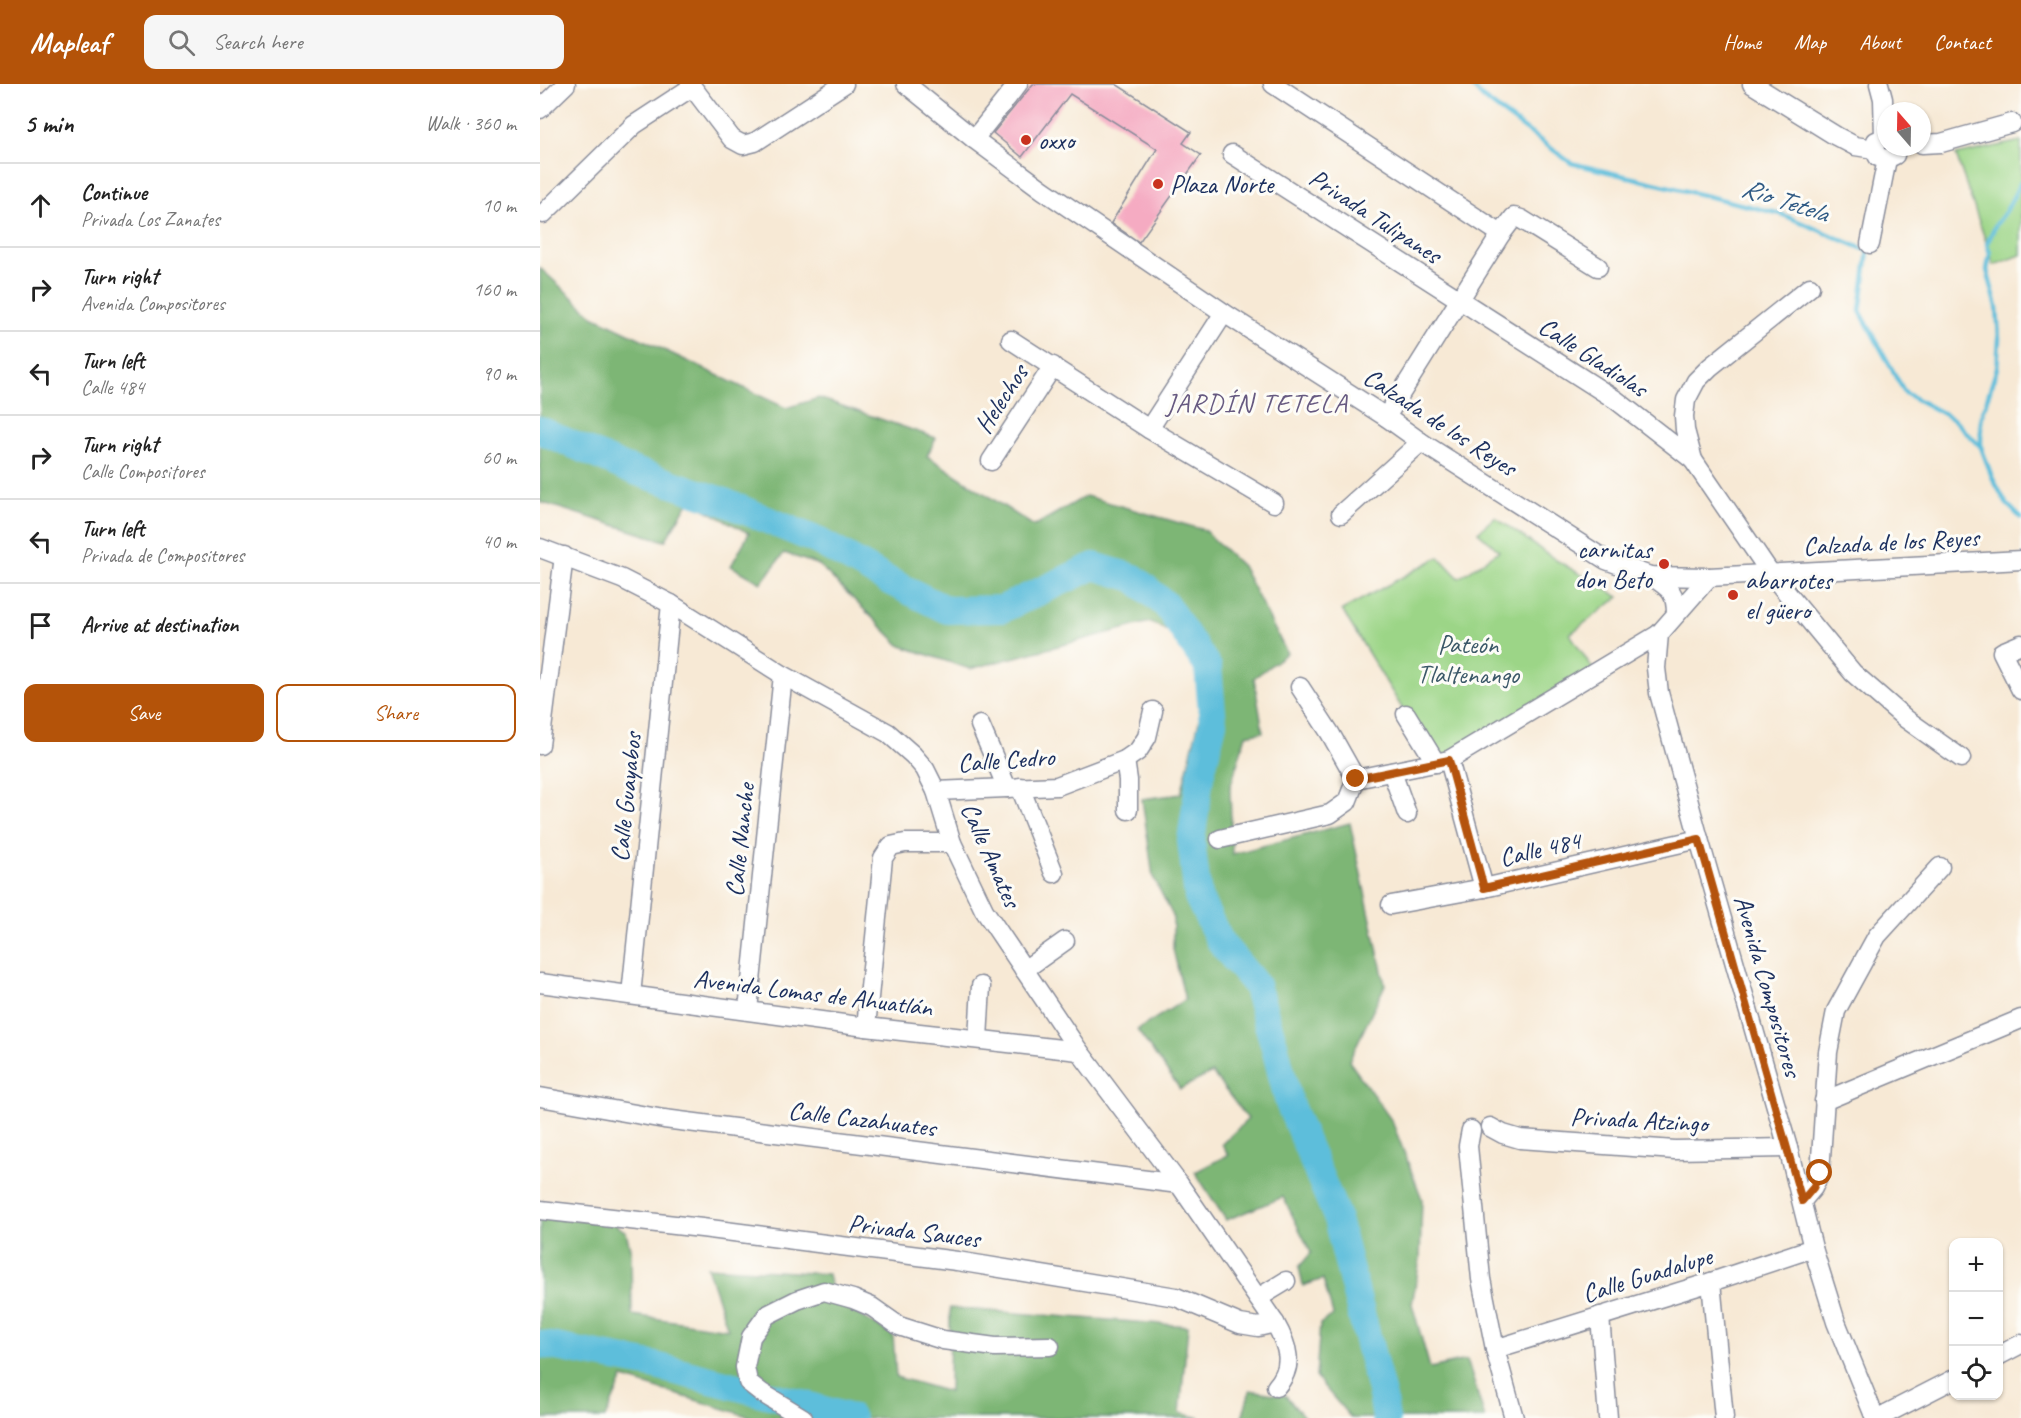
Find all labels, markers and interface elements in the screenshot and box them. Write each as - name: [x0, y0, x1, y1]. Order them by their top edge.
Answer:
- search box: [144, 15, 564, 69]
- text: Mapleaf: [30, 25, 108, 60]
- icon: search: [165, 26, 198, 59]
- text: Search here: [213, 28, 303, 56]
- text: Home: [1723, 29, 1761, 55]
- text: Map: [1794, 29, 1826, 55]
- text: About: [1859, 29, 1901, 55]
- text: Contact: [1934, 29, 1991, 55]
- north arrow: [1877, 102, 1931, 156]
- text: 5 min: [24, 107, 73, 140]
- text: Walk · 360 m: [426, 111, 516, 136]
- place label: oxxo: [1038, 124, 1077, 157]
- marker: oxxo: [1019, 133, 1033, 147]
- street label: Privada Tulipanes: [1303, 161, 1449, 272]
- place label: Plaza Norte: [1170, 168, 1276, 201]
- water label: Rio Tetela: [1738, 170, 1834, 231]
- marker: Plaza Norte: [1151, 177, 1165, 191]
- text: Continue: [81, 179, 147, 207]
- icon: ahead: [24, 189, 57, 222]
- text: 10 m: [482, 193, 516, 218]
- text: Privada Los Zanates: [81, 207, 220, 232]
- text: Turn right: [81, 263, 158, 291]
- icon: right: [24, 273, 57, 306]
- text: 160 m: [473, 277, 516, 302]
- text: Avenida Compositores: [81, 291, 225, 316]
- street label: Calle Gladiolas: [1532, 310, 1655, 406]
- text: Turn left: [81, 347, 145, 375]
- icon: left: [24, 357, 57, 390]
- street label: Helechos: [967, 357, 1036, 440]
- street label: Calzada de los Reyes: [1357, 360, 1525, 485]
- text: 90 m: [482, 361, 516, 386]
- text: Calle 484: [81, 375, 144, 400]
- district label: JARDÍN TETELA: [1164, 386, 1348, 420]
- text: Turn right: [81, 431, 158, 459]
- icon: right: [24, 441, 57, 474]
- text: 60 m: [482, 445, 516, 470]
- text: Calle Compositores: [81, 459, 205, 484]
- text: Turn left: [81, 515, 145, 543]
- street label: Calzada de los Reyes: [1802, 521, 1982, 563]
- icon: left: [24, 525, 57, 558]
- text: 40 m: [482, 529, 516, 554]
- place label: carnitas don Beto: [1575, 533, 1654, 596]
- text: Privada de Compositores: [81, 543, 244, 568]
- marker: carnitas don Beto: [1657, 557, 1671, 571]
- place label: abarrotes el güero: [1745, 564, 1834, 627]
- marker: abarrotes el güero: [1726, 588, 1740, 602]
- icon: arrive: [24, 609, 57, 642]
- text: Arrive at destination: [81, 611, 238, 639]
- park label: Pateón Tlaltenango: [1417, 628, 1521, 691]
- button: Save: [24, 684, 264, 742]
- button: Share: [276, 684, 516, 742]
- street label: Calle Guayabos: [603, 729, 649, 863]
- street label: Calle Cedro: [957, 740, 1057, 780]
- route end: [1342, 765, 1368, 791]
- street label: Calle Nanche: [718, 779, 763, 898]
- street label: Calle Amates: [953, 797, 1030, 915]
- street label: Calle 484: [1496, 823, 1586, 874]
- street label: Avenida Compositores: [1726, 892, 1810, 1082]
- street label: Avenida Lomas de Ahuatlán: [692, 962, 936, 1024]
- street label: Calle Cazahuates: [786, 1094, 940, 1145]
- street label: Privada Atzingo: [1570, 1100, 1711, 1140]
- route start: [1806, 1159, 1832, 1185]
- street label: Privada Sauces: [846, 1207, 984, 1256]
- map controls: [1949, 1238, 2003, 1400]
- button: +: [1949, 1238, 2003, 1292]
- street label: Calle Guadalupe: [1578, 1239, 1718, 1310]
- button: −: [1949, 1292, 2003, 1346]
- button: locate: [1949, 1346, 2003, 1400]

